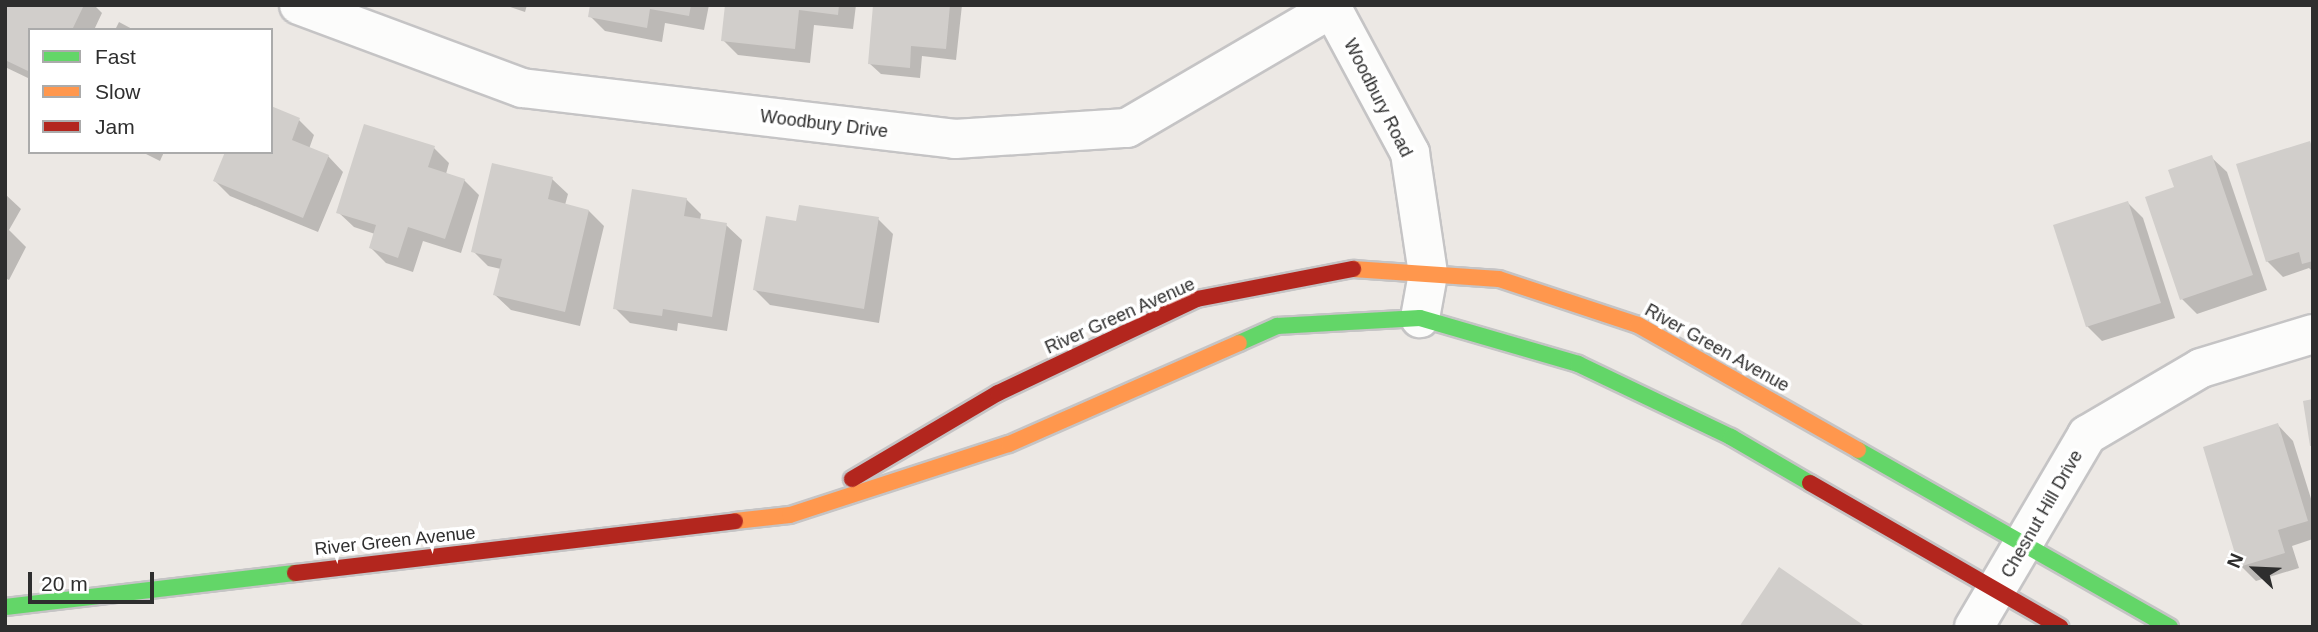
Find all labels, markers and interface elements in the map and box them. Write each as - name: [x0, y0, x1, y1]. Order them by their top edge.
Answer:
- legend: [28, 28, 273, 154]
- street label: Woodbury Road: [1339, 35, 1417, 161]
- text: Fast: [95, 45, 136, 68]
- text: Slow: [95, 80, 141, 103]
- street label: Woodbury Drive: [759, 105, 889, 143]
- text: Jam: [95, 115, 135, 138]
- street label: River Green Avenue: [1041, 273, 1199, 359]
- street label: River Green Avenue: [1641, 299, 1793, 397]
- street label: Chesnut Hill Drive: [1997, 446, 2087, 582]
- street label: River Green Avenue: [313, 522, 477, 560]
- north arrow: [2220, 534, 2290, 604]
- text: N: [2223, 550, 2248, 571]
- scale bar: [32, 558, 158, 602]
- text: 20 m: [41, 572, 88, 595]

